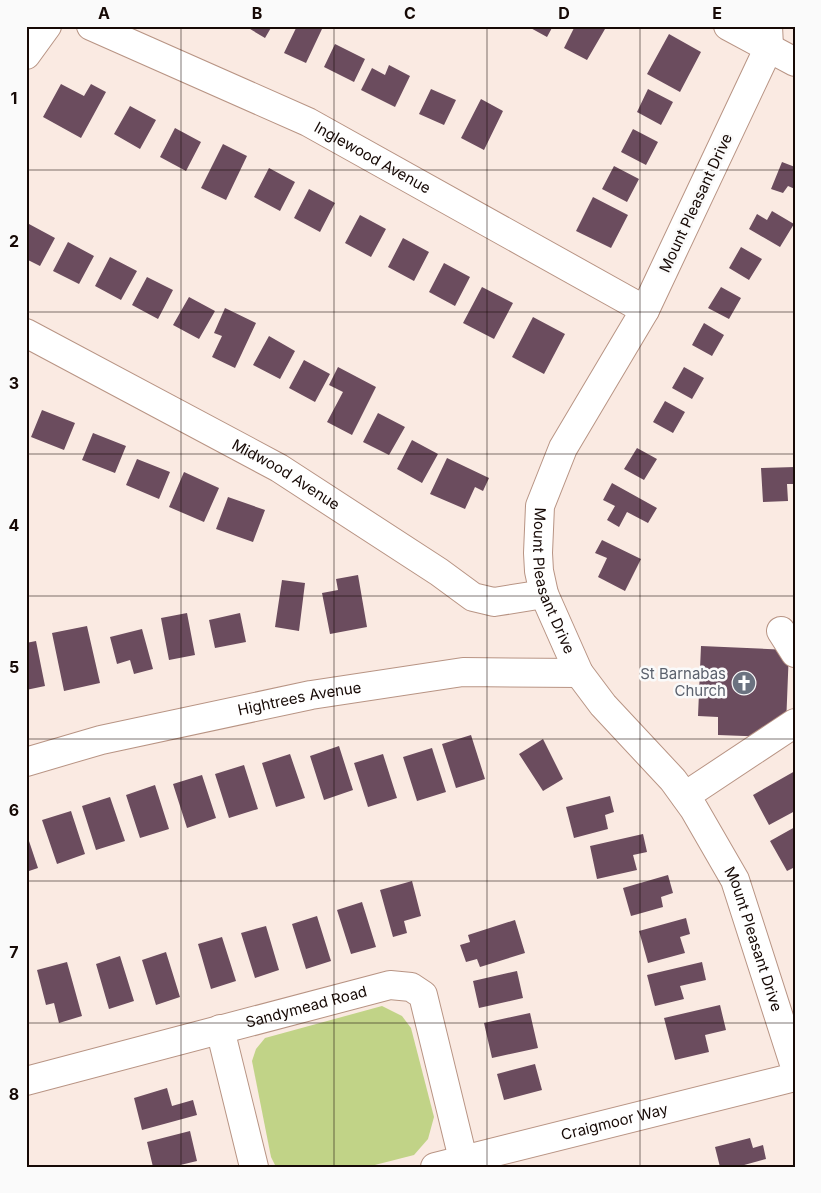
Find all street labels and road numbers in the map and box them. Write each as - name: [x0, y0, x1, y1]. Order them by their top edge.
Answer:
- street label: Inglewood Avenue: [311, 117, 434, 198]
- street label: Mount Pleasant Drive: [655, 130, 736, 275]
- street label: Midwood Avenue: [229, 435, 344, 514]
- street label: Mount Pleasant Drive: [529, 507, 579, 657]
- street label: Hightrees Avenue: [236, 678, 363, 719]
- street label: Mount Pleasant Drive: [720, 863, 787, 1014]
- street label: Sandymead Road: [244, 981, 369, 1032]
- street label: Craigmoor Way: [559, 1099, 670, 1144]

